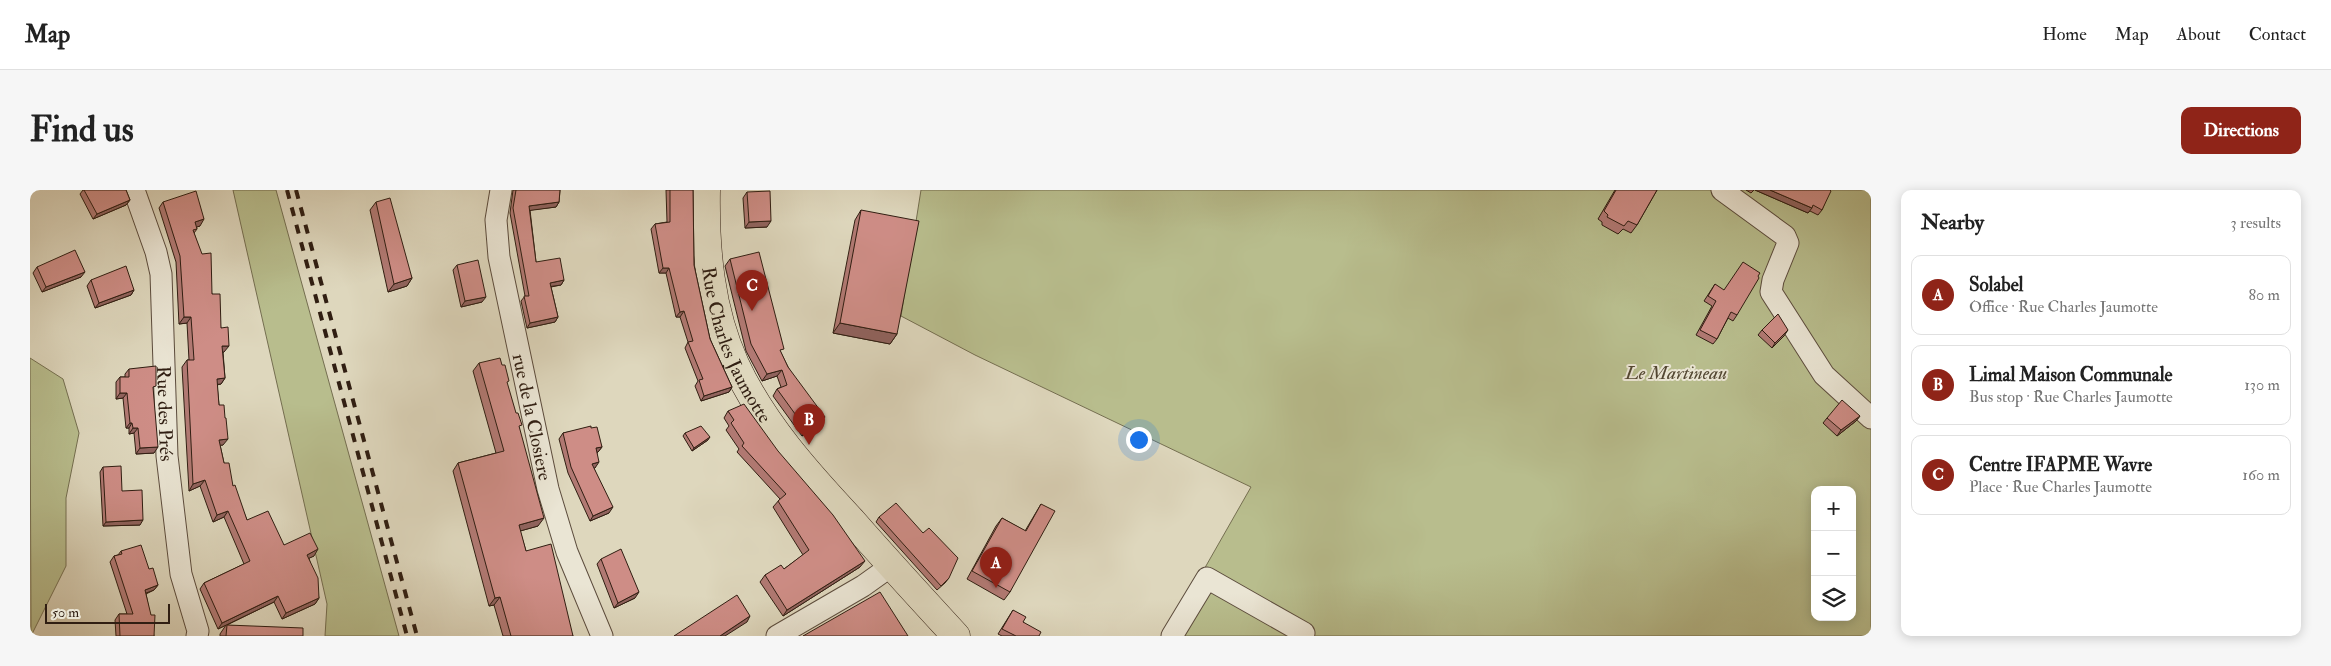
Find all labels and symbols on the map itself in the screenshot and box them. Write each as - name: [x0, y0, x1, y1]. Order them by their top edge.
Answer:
- street label: Rue Charles Jaumotte: [701, 260, 781, 424]
- pin: C: [736, 270, 768, 311]
- street label: rue de la Closiere: [507, 351, 557, 483]
- park label: Le Martineau: [1624, 361, 1727, 385]
- street label: Rue des Prés: [151, 365, 179, 463]
- pin: B: [793, 404, 825, 445]
- your location: [1126, 427, 1152, 453]
- pin: A: [980, 547, 1012, 588]
- scale bar: [45, 601, 170, 624]

